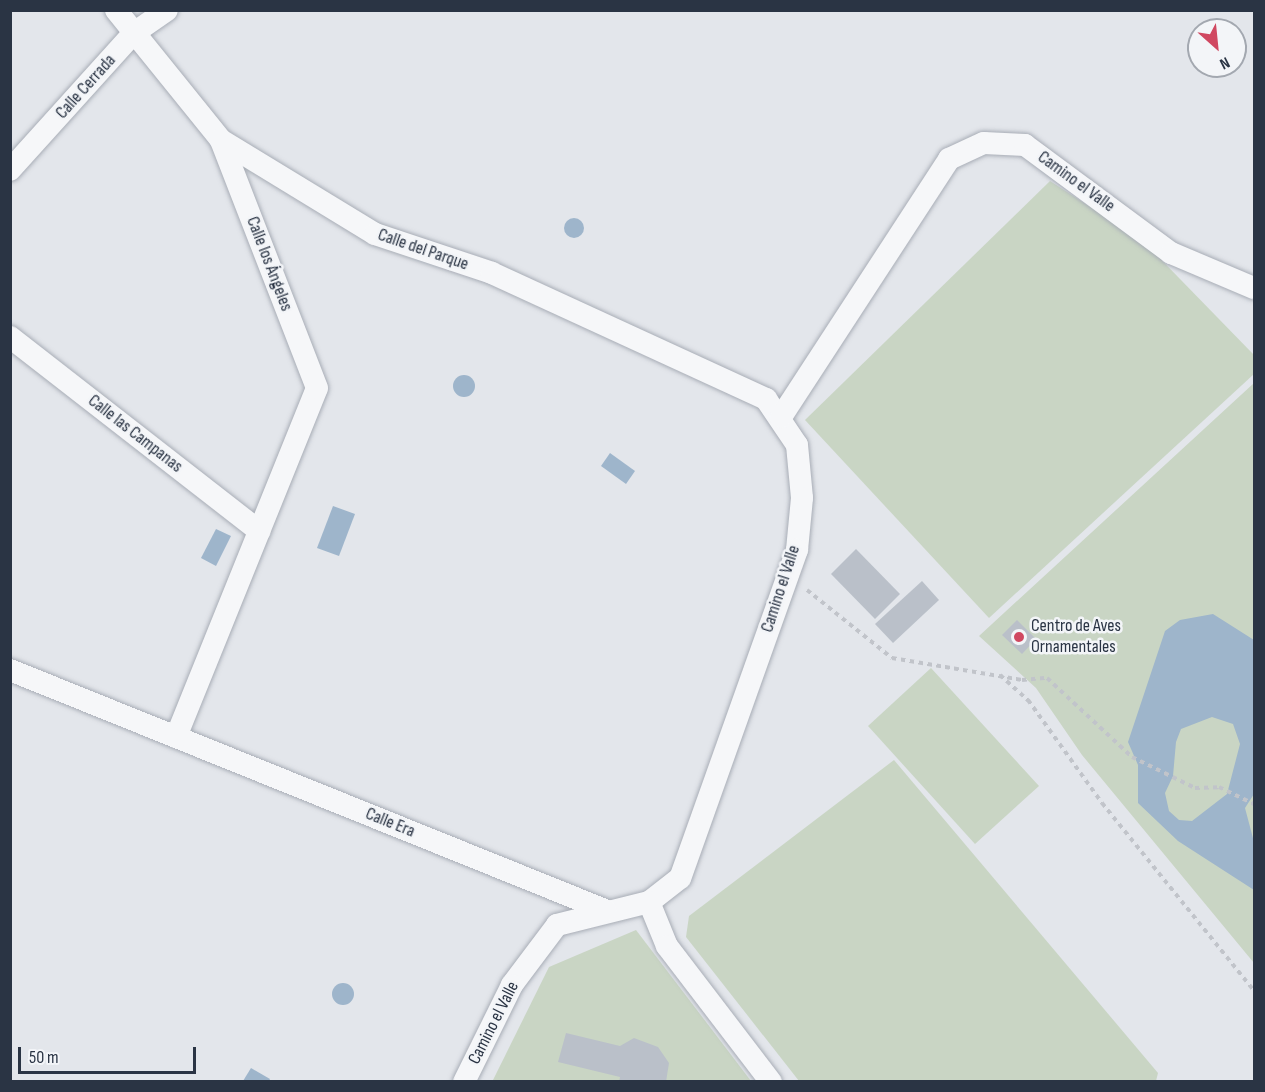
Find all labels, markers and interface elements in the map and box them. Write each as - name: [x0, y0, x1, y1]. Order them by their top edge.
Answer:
- north arrow: [1187, 18, 1247, 78]
- street label: Calle Cerrada: [51, 50, 121, 124]
- text: N: [1216, 52, 1233, 73]
- street label: Camino el Valle: [1033, 147, 1119, 217]
- street label: Calle los Ángeles: [241, 214, 297, 314]
- street label: Calle del Parque: [375, 224, 471, 276]
- street label: Calle las Campanas: [83, 390, 187, 478]
- street label: Camino el Valle: [757, 543, 805, 635]
- place label: Centro de Aves Ornamentales: [1031, 616, 1121, 658]
- marker: Centro de Aves Ornamentales: [1012, 630, 1026, 644]
- street label: Calle Era: [362, 803, 418, 843]
- street label: Camino el Valle: [464, 978, 524, 1068]
- scale bar: [21, 1035, 200, 1073]
- text: 50 m: [29, 1047, 59, 1068]

